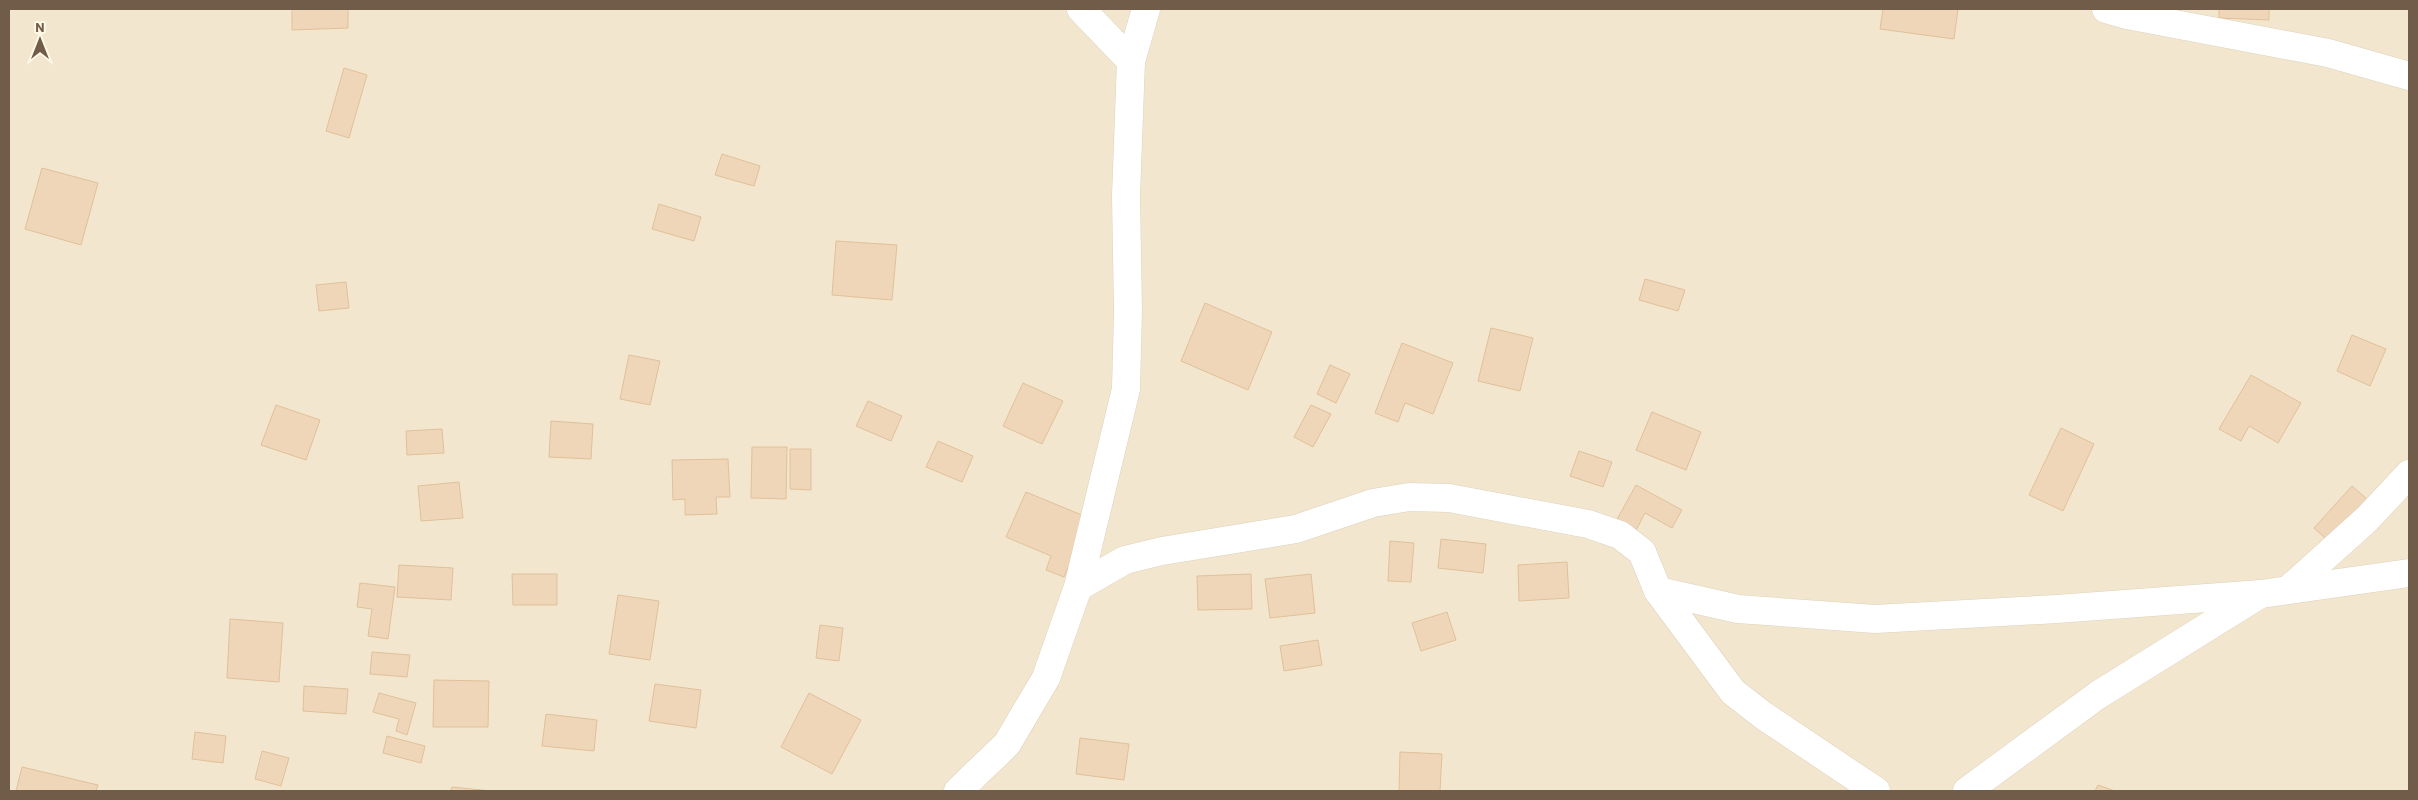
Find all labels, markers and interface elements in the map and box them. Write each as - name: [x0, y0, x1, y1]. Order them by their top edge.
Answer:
- north arrow: [15, 15, 65, 65]
- text: N: [35, 18, 45, 35]

